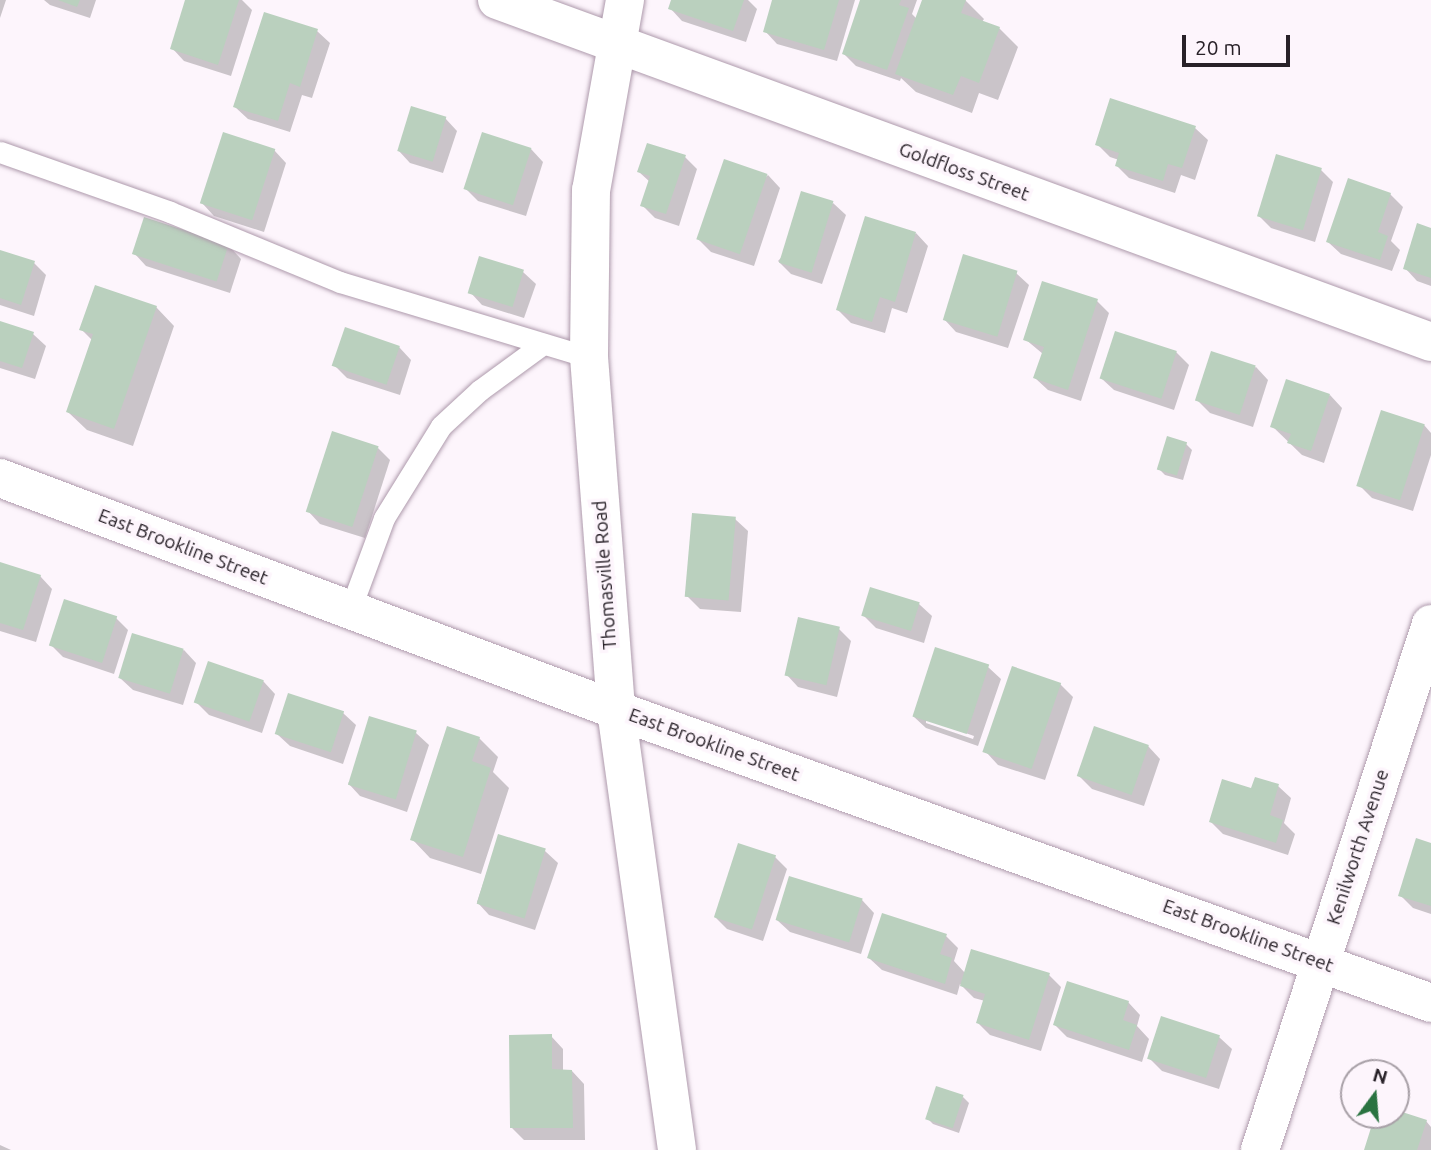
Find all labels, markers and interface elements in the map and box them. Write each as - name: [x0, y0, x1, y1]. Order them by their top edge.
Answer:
- scale bar: [1186, 21, 1294, 65]
- text: 20 m: [1195, 35, 1242, 59]
- street label: Goldfloss Street: [896, 138, 1032, 206]
- street label: Thomasville Road: [588, 500, 622, 650]
- street label: East Brookline Street: [95, 504, 271, 590]
- street label: East Brookline Street: [626, 704, 802, 786]
- street label: Kenilworth Avenue: [1322, 766, 1394, 928]
- street label: East Brookline Street: [1160, 895, 1336, 977]
- north arrow: [1340, 1059, 1410, 1129]
- text: N: [1370, 1063, 1390, 1088]

